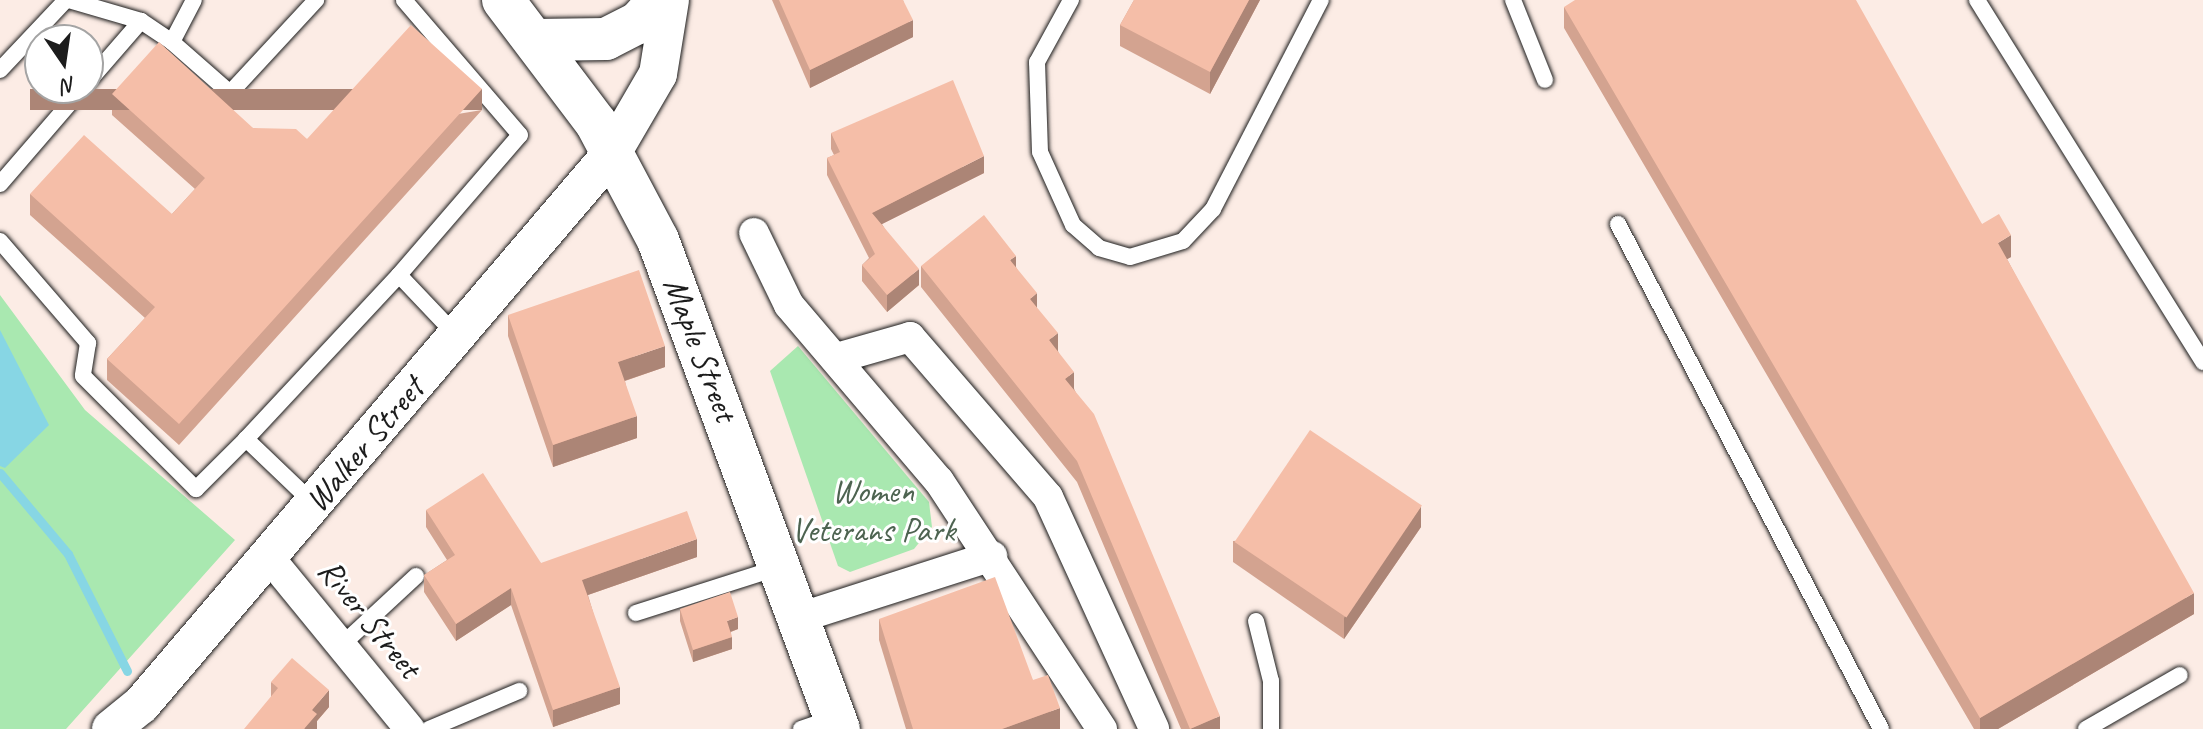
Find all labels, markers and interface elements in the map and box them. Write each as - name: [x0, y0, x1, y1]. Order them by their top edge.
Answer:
- north arrow: [24, 24, 104, 104]
- text: N: [59, 70, 79, 101]
- street label: Maple Street: [655, 271, 747, 427]
- street label: Walker Street: [296, 368, 432, 520]
- park label: Women Veterans Park: [791, 470, 955, 550]
- street label: River Street: [310, 550, 430, 686]

